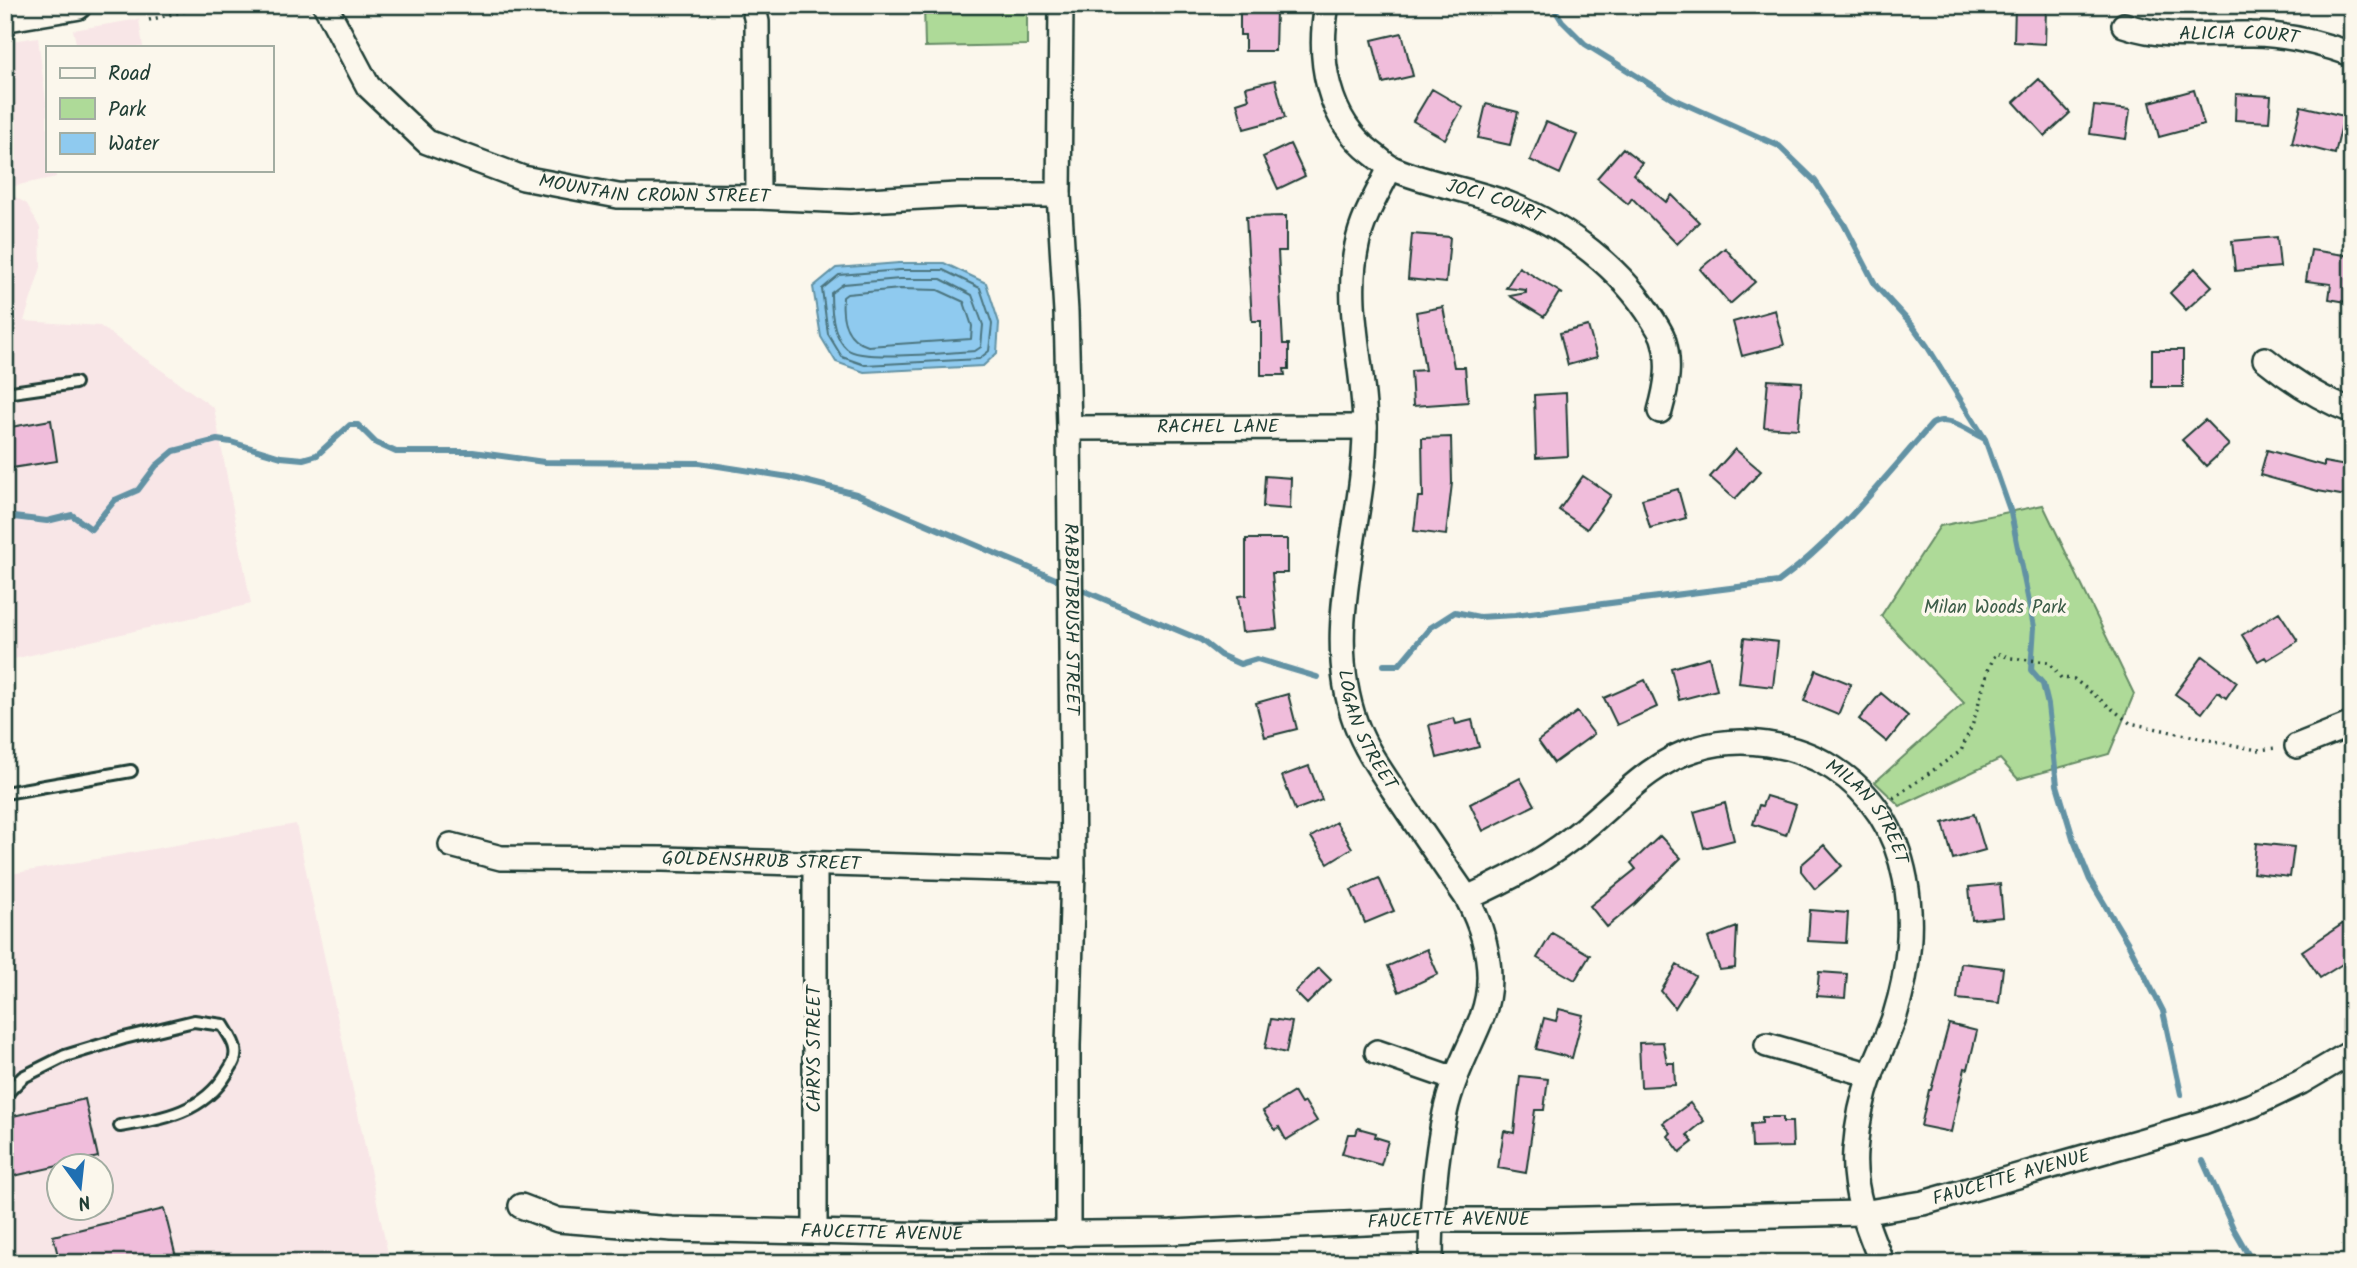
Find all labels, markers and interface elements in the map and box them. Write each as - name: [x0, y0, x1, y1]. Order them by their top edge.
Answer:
- street label: ALICIA COURT: [2179, 19, 2303, 54]
- legend: [46, 46, 273, 172]
- text: Road: [108, 58, 151, 91]
- text: Park: [108, 94, 146, 127]
- text: Water: [108, 128, 160, 161]
- street label: MOUNTAIN CROWN STREET: [536, 166, 772, 213]
- street label: JOCI COURT: [1443, 171, 1550, 233]
- street label: RACHEL LANE: [1157, 412, 1280, 443]
- street label: RABBITBRUSH STREET: [1055, 523, 1087, 717]
- park label: Milan Woods Park: [1924, 593, 2066, 623]
- street label: LOGAN STREET: [1329, 668, 1406, 798]
- street label: MILAN STREET: [1819, 752, 1916, 869]
- street label: GOLDENSHRUB STREET: [662, 844, 863, 880]
- street label: CHRYS STREET: [800, 983, 830, 1113]
- street label: FAUCETTE AVENUE: [1929, 1141, 2094, 1215]
- north arrow: [46, 1152, 116, 1222]
- text: N: [74, 1185, 94, 1218]
- street label: FAUCETTE AVENUE: [1367, 1205, 1531, 1238]
- street label: FAUCETTE AVENUE: [800, 1217, 964, 1250]

